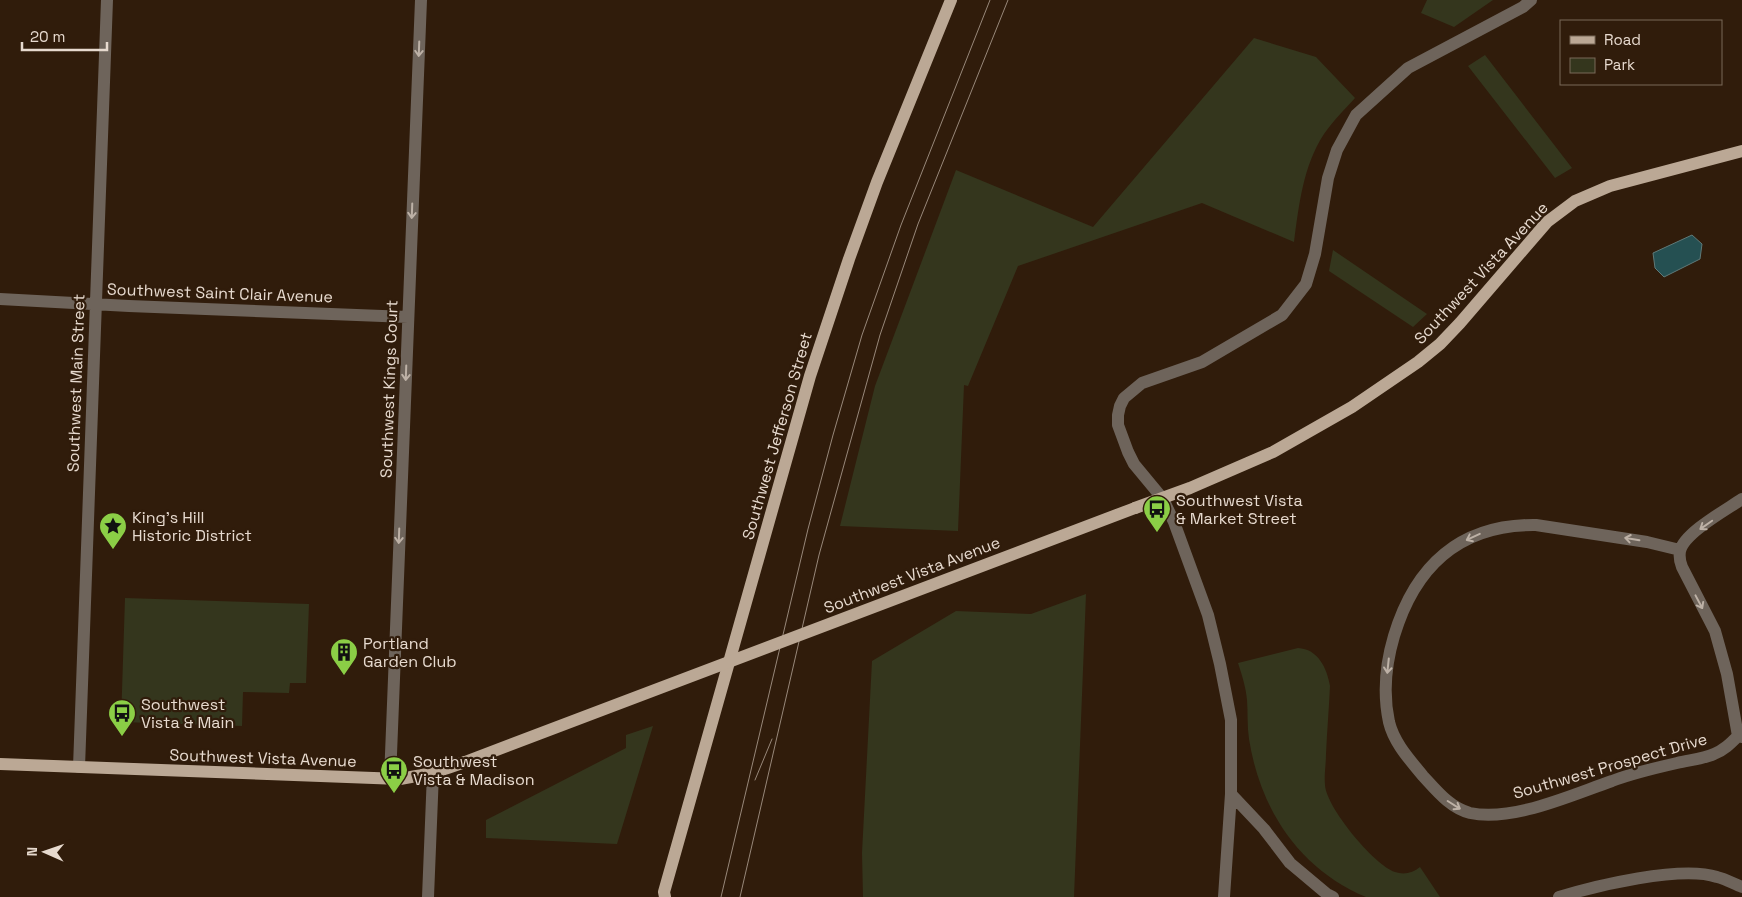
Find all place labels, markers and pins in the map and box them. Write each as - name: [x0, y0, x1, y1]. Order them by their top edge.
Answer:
- place label: Southwest Vista & Market Street: [1176, 490, 1303, 529]
- bus stop icon: Southwest Vista & Market Street: [1142, 494, 1172, 533]
- place label: King's Hill Historic District: [132, 507, 252, 546]
- place icon: King's Hill Historic District: [98, 511, 128, 550]
- place label: Portland Garden Club: [363, 633, 457, 672]
- building icon: Portland Garden Club: [329, 637, 359, 676]
- place label: Southwest Vista & Main: [141, 694, 234, 733]
- bus stop icon: Southwest Vista & Main: [107, 698, 137, 737]
- place label: Southwest Vista & Madison: [413, 751, 535, 790]
- bus stop icon: Southwest Vista & Madison: [379, 755, 409, 794]

